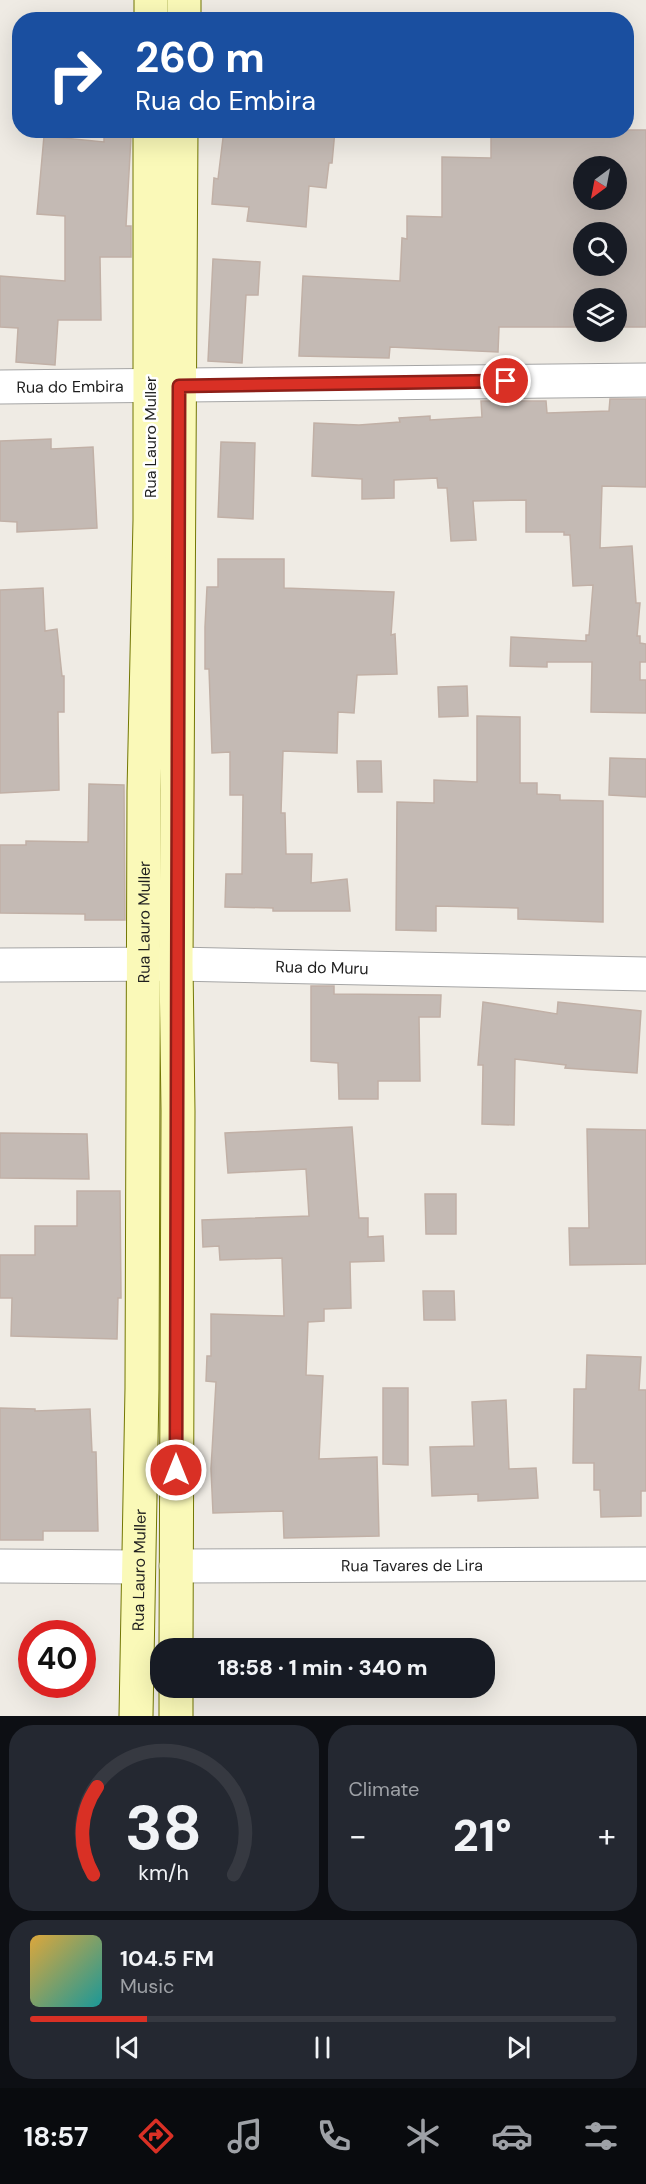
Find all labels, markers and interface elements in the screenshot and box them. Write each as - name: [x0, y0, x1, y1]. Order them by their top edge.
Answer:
- text: 260 m: [135, 30, 265, 85]
- icon: right: [36, 36, 114, 114]
- text: Rua do Embira: [135, 83, 316, 118]
- north arrow: [573, 156, 627, 210]
- map controls: [573, 156, 627, 342]
- button: search: [573, 222, 627, 276]
- button: layers: [573, 288, 627, 342]
- pin: [480, 355, 531, 406]
- icon: arrive: [489, 364, 522, 397]
- street label: Rua do Embira: [16, 376, 124, 398]
- street label: Rua Lauro Muller: [140, 376, 161, 498]
- street label: Rua Lauro Muller: [133, 861, 155, 983]
- street label: Rua do Muru: [275, 956, 369, 979]
- position arrow: [144, 1438, 208, 1502]
- street label: Rua Lauro Muller: [128, 1509, 151, 1631]
- street label: Rua Tavares de Lira: [341, 1555, 483, 1576]
- speed limit sign: 40: [18, 1620, 96, 1698]
- text: 18:58 · 1 min · 340 m: [217, 1653, 428, 1682]
- text: Climate: [349, 1776, 419, 1802]
- text: 38: [125, 1787, 202, 1868]
- text: 21°: [453, 1806, 512, 1865]
- text: −: [349, 1814, 367, 1857]
- text: +: [598, 1814, 616, 1857]
- text: km/h: [138, 1859, 189, 1887]
- text: 104.5 FM: [120, 1944, 214, 1973]
- text: Music: [120, 1973, 175, 1999]
- icon: previous: [111, 2031, 144, 2064]
- icon: pause: [306, 2031, 339, 2064]
- icon: next: [502, 2031, 535, 2064]
- icon: directions: [135, 2115, 177, 2157]
- icon: music: [224, 2115, 266, 2157]
- icon: phone: [313, 2115, 355, 2157]
- icon: climate: [402, 2115, 444, 2157]
- icon: car: [491, 2115, 533, 2157]
- icon: filters: [580, 2115, 622, 2157]
- text: 18:57: [24, 2119, 88, 2154]

